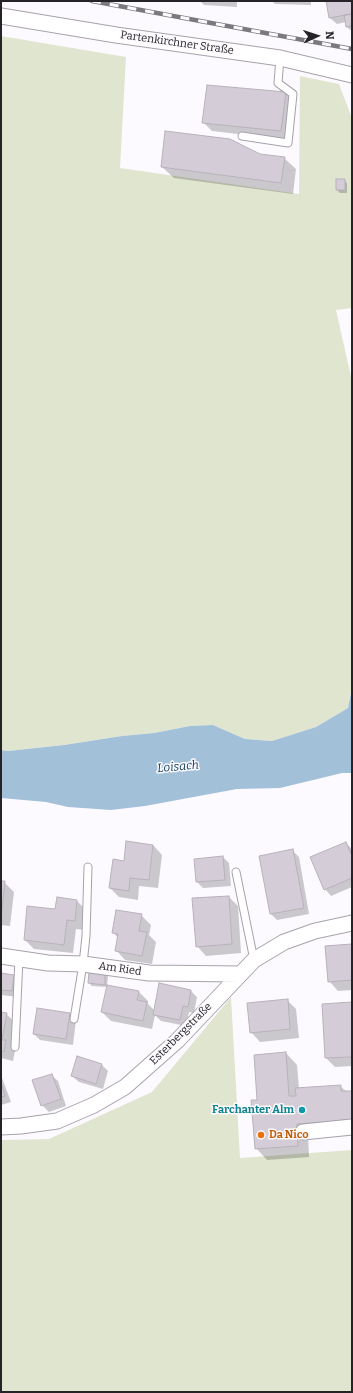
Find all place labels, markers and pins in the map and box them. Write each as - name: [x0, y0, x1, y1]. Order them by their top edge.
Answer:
- place label: Farchanter Alm: [212, 1103, 294, 1117]
- marker: Farchanter Alm: [297, 1105, 307, 1115]
- place label: Da Nico: [269, 1128, 309, 1142]
- marker: Da Nico: [256, 1130, 266, 1140]

